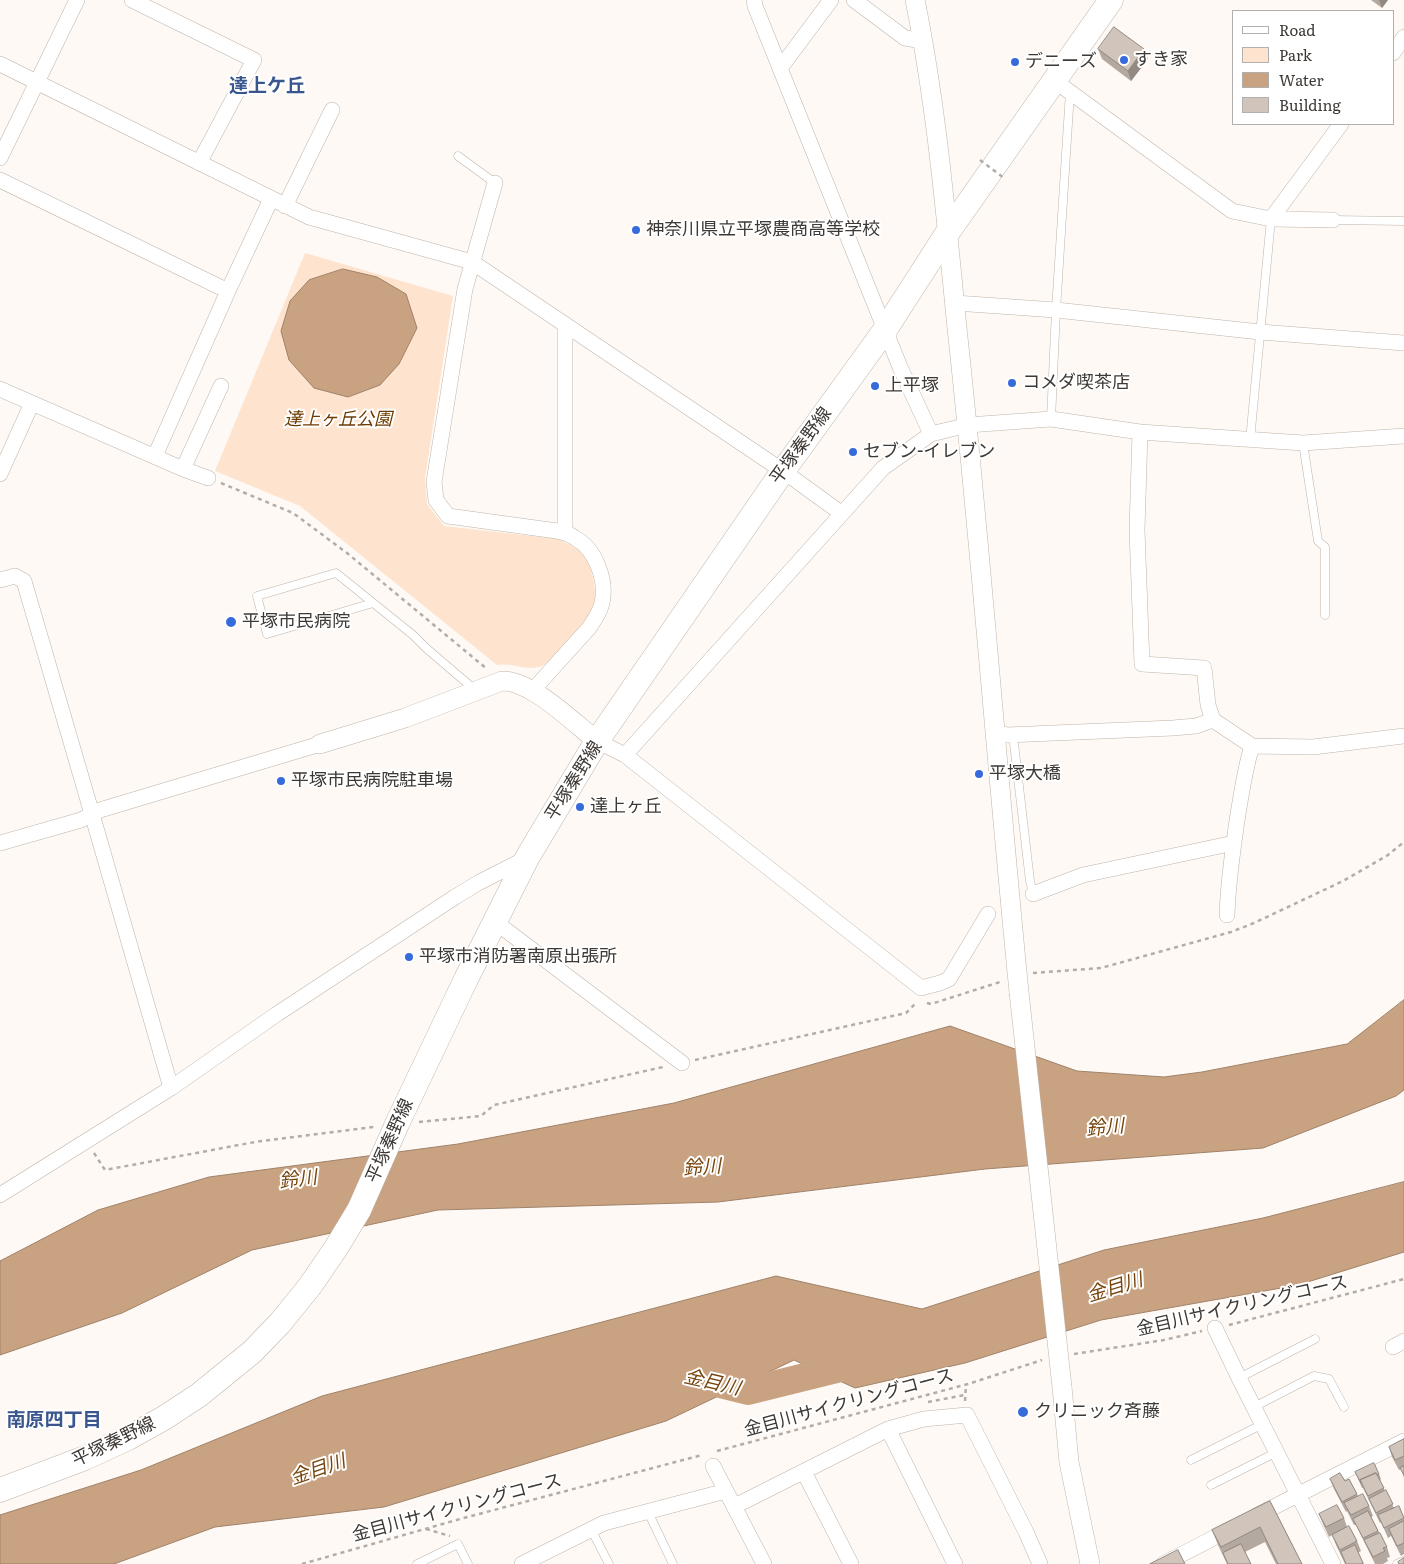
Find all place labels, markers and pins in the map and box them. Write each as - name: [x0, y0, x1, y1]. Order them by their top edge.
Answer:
- place label: すき家: [1134, 49, 1188, 71]
- place label: デニーズ: [1025, 51, 1097, 73]
- marker: すき家: [1118, 54, 1130, 66]
- marker: デニーズ: [1009, 56, 1021, 68]
- place label: 神奈川県立平塚農商高等学校: [646, 219, 880, 241]
- marker: 神奈川県立平塚農商高等学校: [630, 224, 642, 236]
- place label: コメダ喫茶店: [1022, 372, 1130, 394]
- place label: 上平塚: [885, 375, 939, 397]
- marker: コメダ喫茶店: [1006, 377, 1018, 389]
- marker: 上平塚: [869, 380, 881, 392]
- place label: セブン-イレブン: [863, 441, 995, 463]
- marker: セブン-イレブン: [847, 446, 859, 458]
- place label: 平塚市民病院: [242, 611, 350, 633]
- marker: 平塚市民病院: [224, 615, 238, 629]
- place label: 平塚大橋: [989, 763, 1061, 785]
- marker: 平塚大橋: [973, 768, 985, 780]
- place label: 平塚市民病院駐車場: [291, 770, 453, 792]
- marker: 平塚市民病院駐車場: [275, 775, 287, 787]
- place label: 達上ヶ丘: [590, 796, 662, 818]
- marker: 達上ヶ丘: [574, 801, 586, 813]
- place label: 平塚市消防署南原出張所: [419, 946, 617, 968]
- marker: 平塚市消防署南原出張所: [403, 951, 415, 963]
- place label: クリニック斉藤: [1034, 1401, 1160, 1423]
- marker: クリニック斉藤: [1016, 1405, 1030, 1419]

